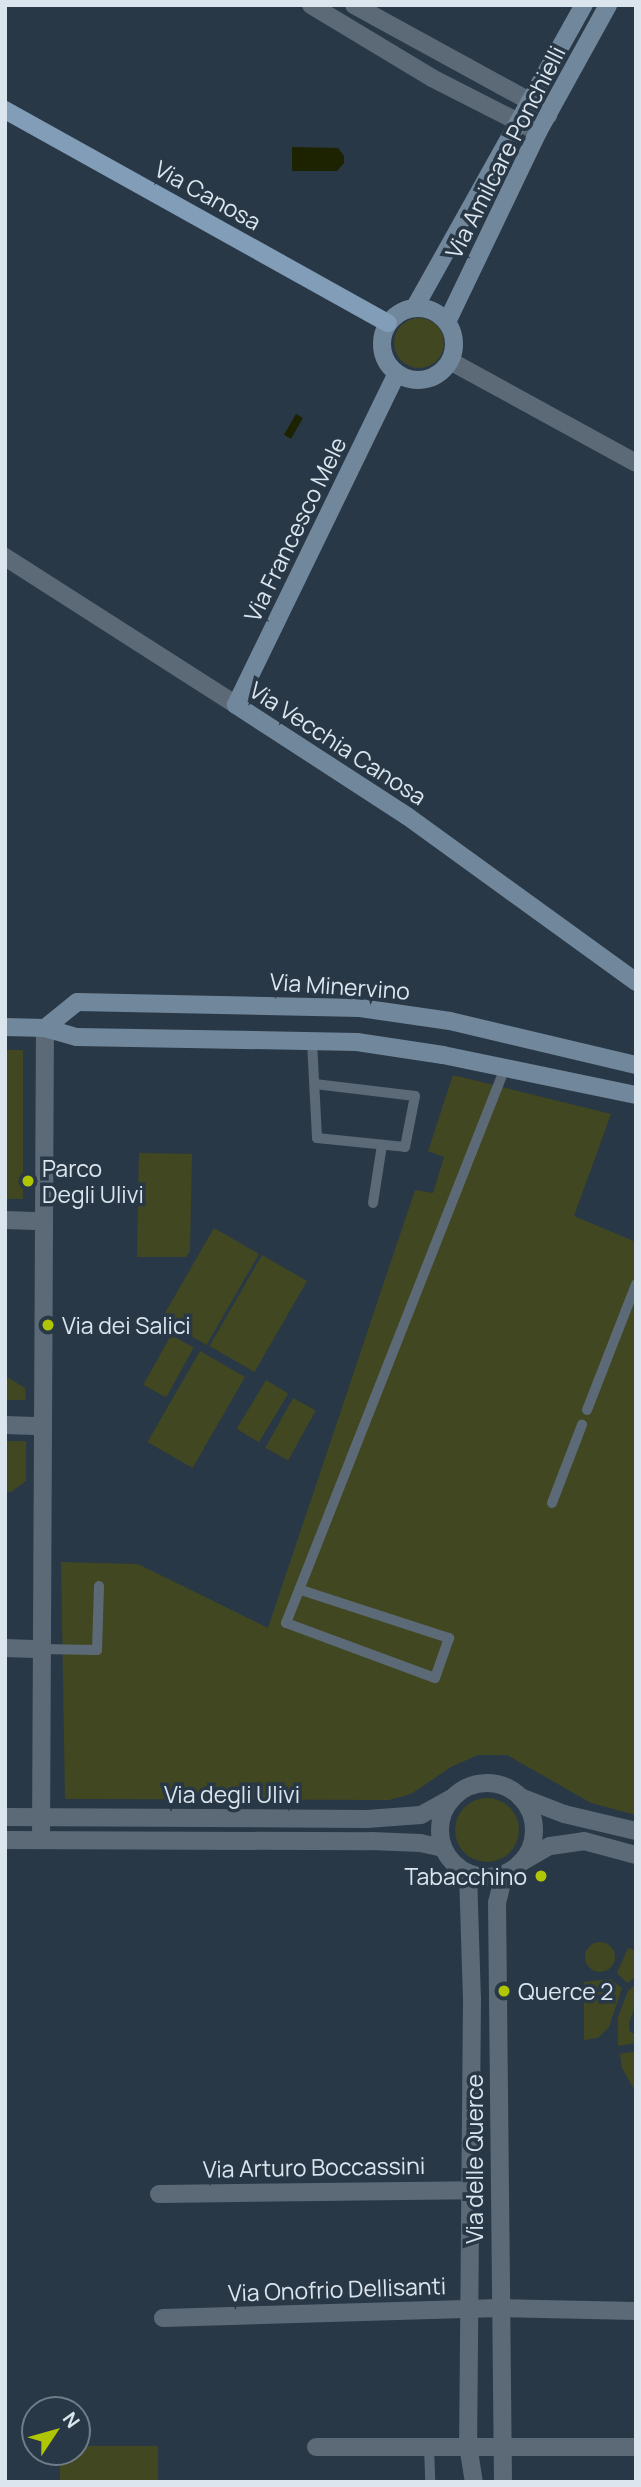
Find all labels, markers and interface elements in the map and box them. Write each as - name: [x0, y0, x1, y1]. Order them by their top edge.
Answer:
- street label: Via Amilcare Ponchielli: [439, 41, 571, 263]
- street label: Via Canosa: [150, 154, 266, 236]
- street label: Via Francesco Mele: [238, 432, 352, 626]
- street label: Via Vecchia Canosa: [245, 676, 431, 810]
- street label: Via Minervino: [269, 967, 411, 1005]
- place label: Parco Degli Ulivi: [42, 1154, 144, 1208]
- marker: Parco Degli Ulivi: [20, 1173, 36, 1189]
- place label: Via dei Salici: [62, 1311, 191, 1339]
- marker: Via dei Salici: [40, 1317, 56, 1333]
- street label: Via degli Ulivi: [164, 1780, 300, 1808]
- place label: Tabacchino: [404, 1862, 527, 1890]
- marker: Tabacchino: [533, 1868, 549, 1884]
- place label: Querce 2: [518, 1977, 613, 2005]
- marker: Querce 2: [496, 1983, 512, 1999]
- street label: Via delle Querce: [460, 2074, 488, 2244]
- street label: Via Arturo Boccassini: [203, 2151, 425, 2183]
- street label: Via Onofrio Dellisanti: [228, 2271, 446, 2307]
- north arrow: [21, 2396, 91, 2466]
- text: N: [57, 2407, 86, 2433]

